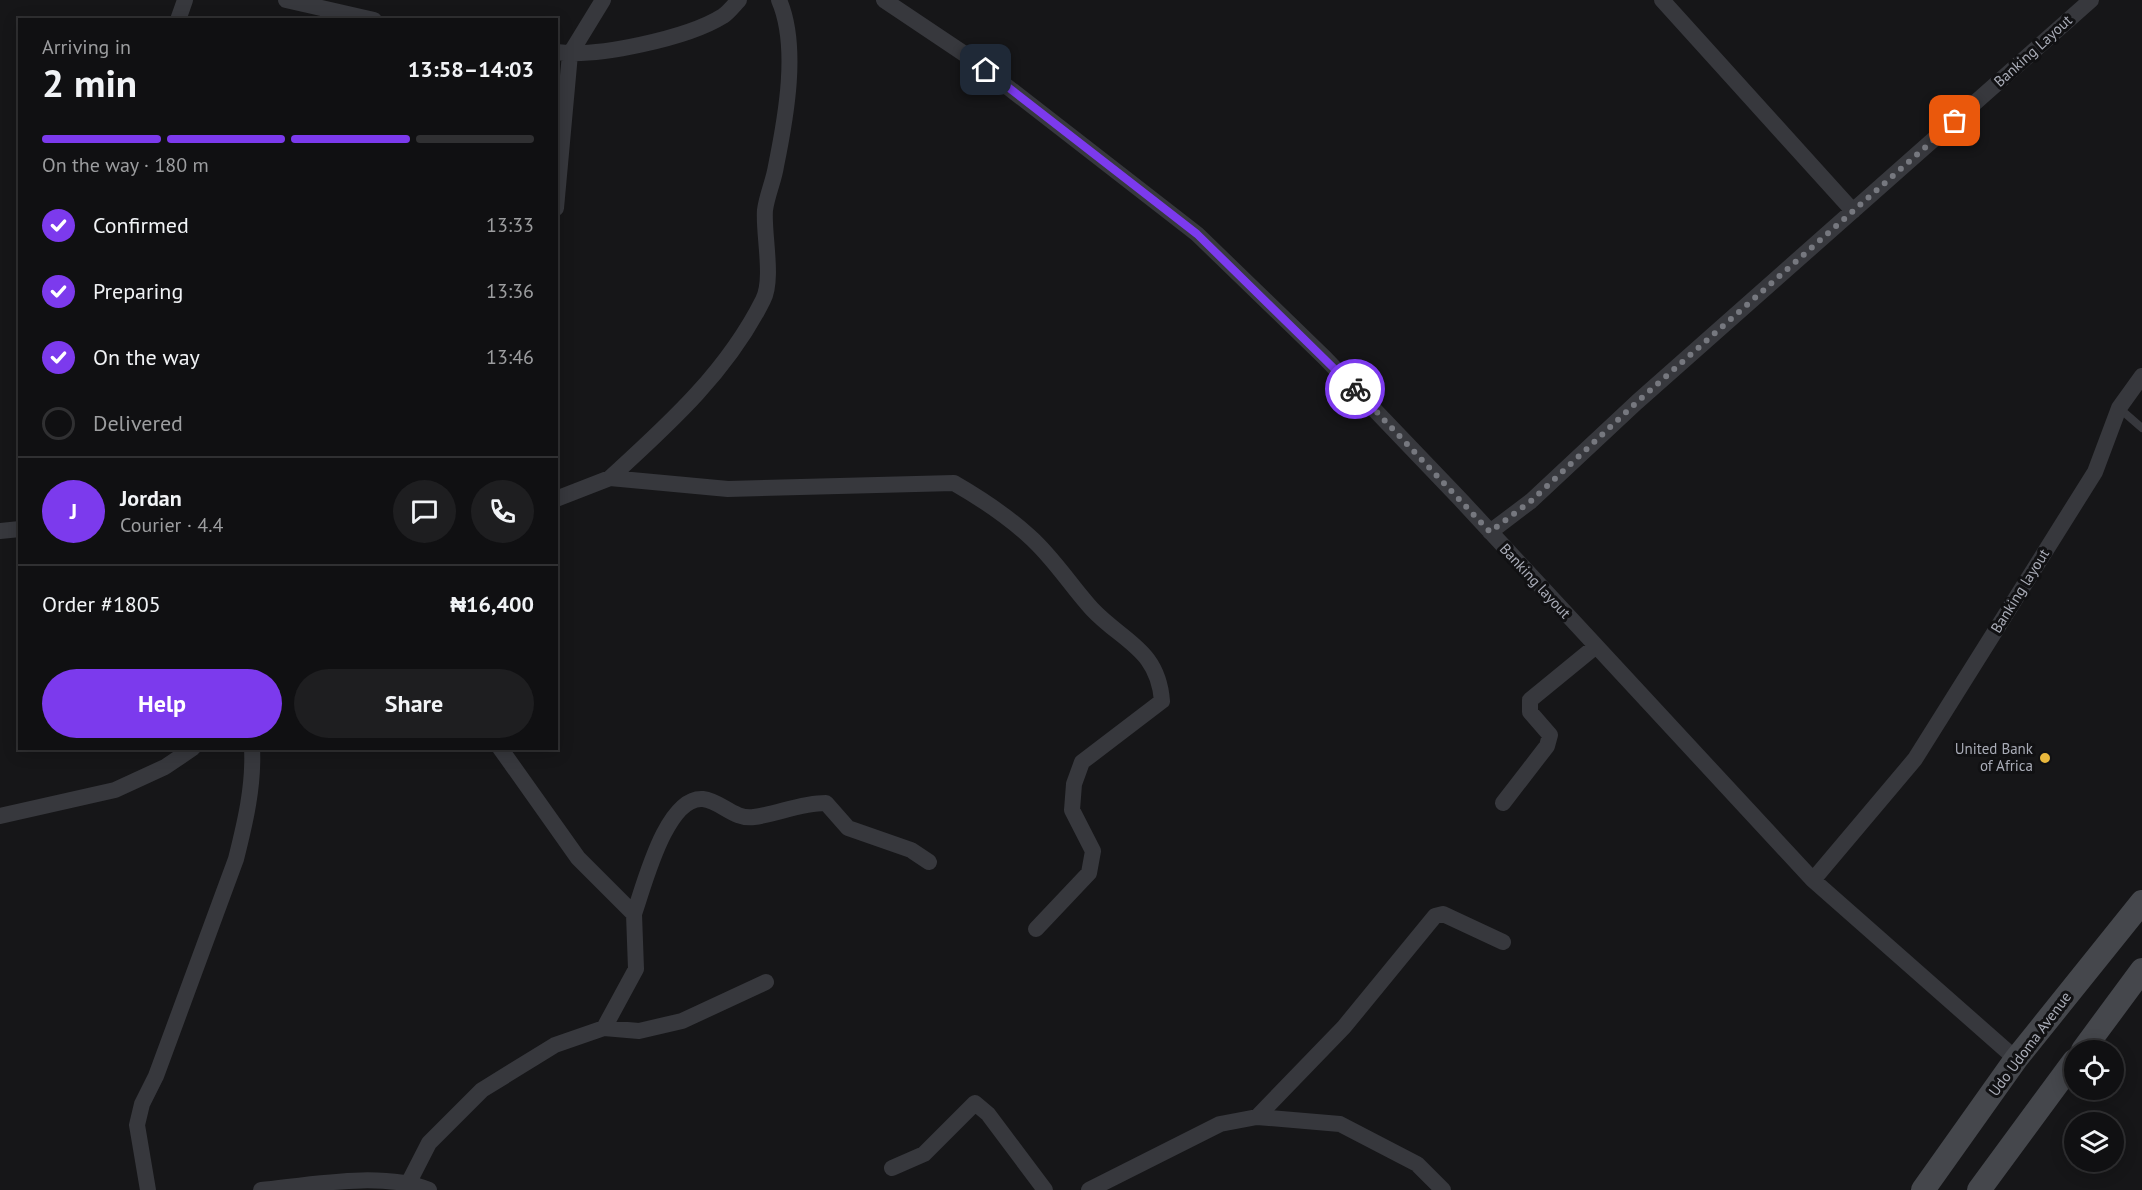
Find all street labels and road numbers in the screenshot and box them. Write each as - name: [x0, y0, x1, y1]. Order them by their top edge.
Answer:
- street label: Banking Layout: [1990, 11, 2076, 91]
- street label: Banking layout: [1496, 539, 1575, 622]
- street label: Banking layout: [1986, 545, 2053, 636]
- street label: Udo Udoma Avenue: [1984, 988, 2075, 1100]

